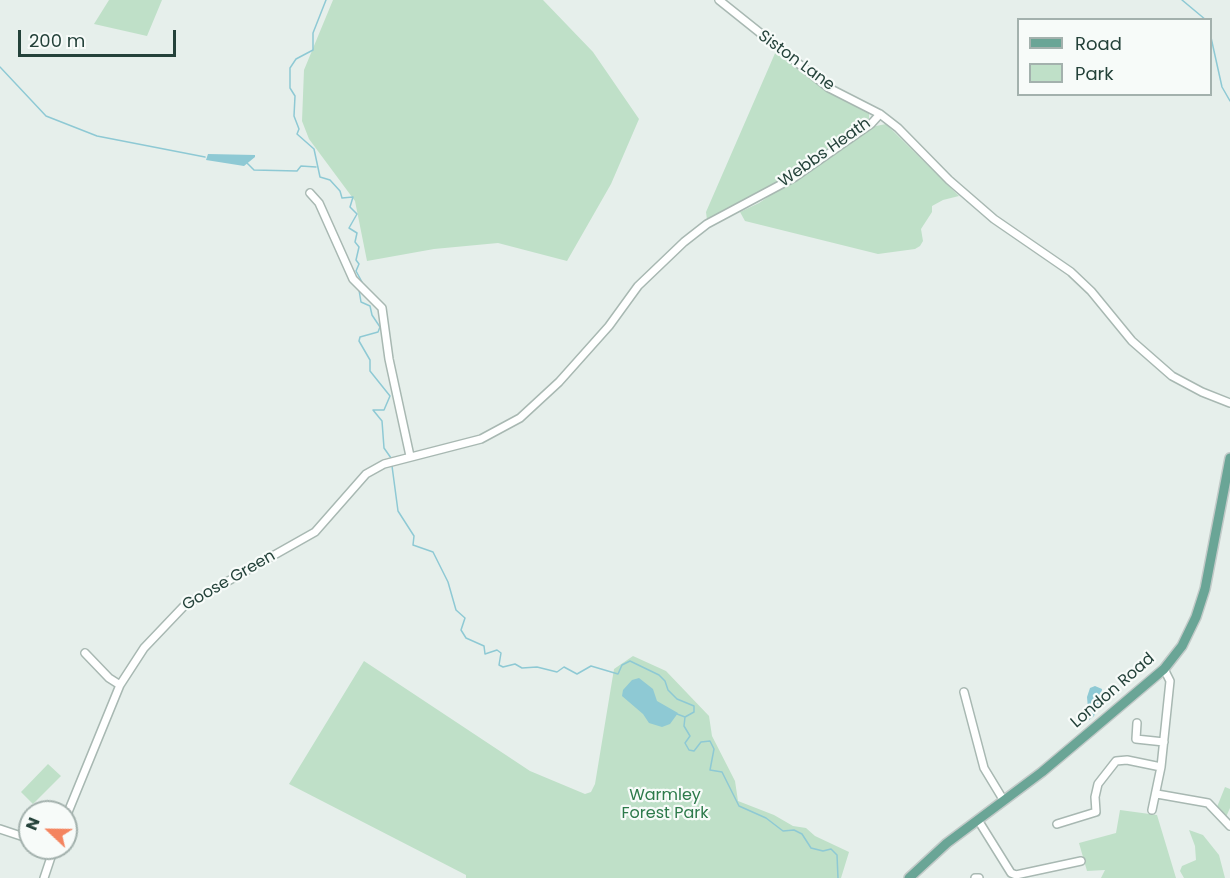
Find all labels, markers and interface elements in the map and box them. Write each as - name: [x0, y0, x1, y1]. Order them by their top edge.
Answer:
- scale bar: [21, 18, 178, 56]
- legend: [1017, 18, 1212, 96]
- street label: Siston Lane: [754, 27, 838, 95]
- text: 200 m: [29, 28, 85, 53]
- text: Road: [1075, 31, 1122, 56]
- text: Park: [1075, 61, 1114, 86]
- street label: Webbs Heath: [775, 114, 875, 192]
- street label: Goose Green: [179, 547, 279, 615]
- street label: London Road: [1067, 649, 1159, 733]
- park label: Warmley Forest Park: [622, 786, 708, 824]
- north arrow: [18, 800, 78, 860]
- text: N: [20, 814, 46, 834]

